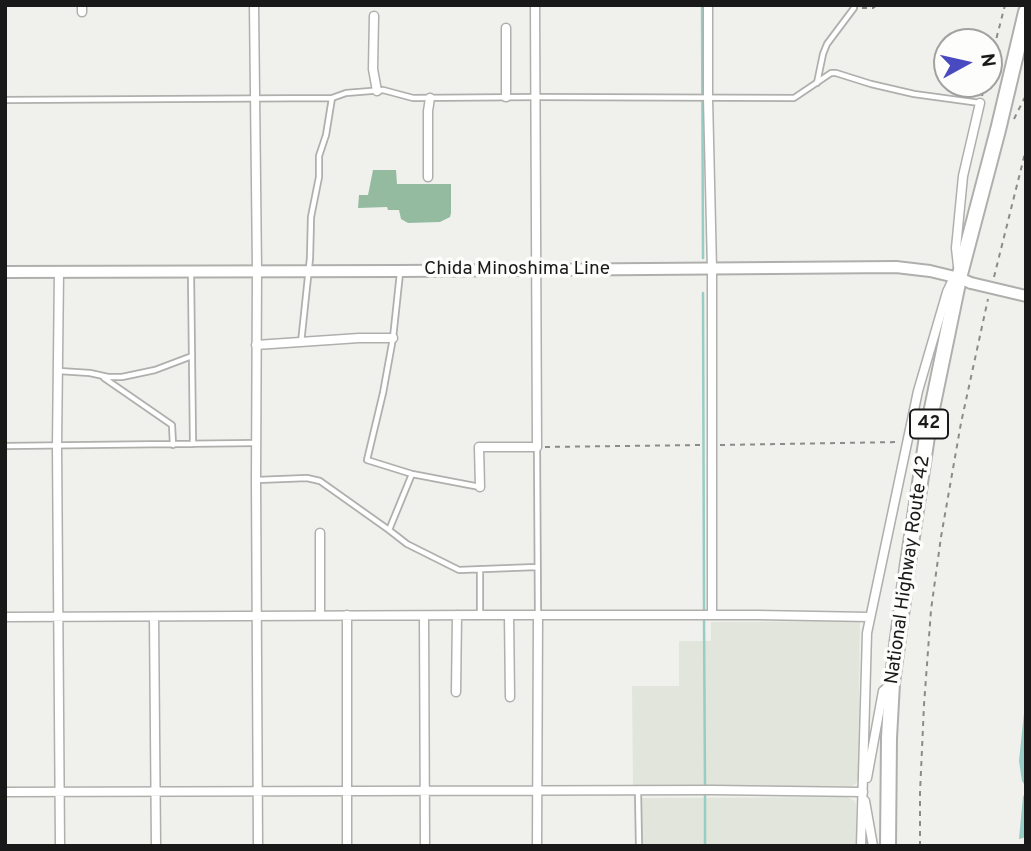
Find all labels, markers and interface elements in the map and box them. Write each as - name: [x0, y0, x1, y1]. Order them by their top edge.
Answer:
- north arrow: [933, 28, 1003, 98]
- text: N: [974, 52, 1000, 69]
- street label: Chida Minoshima Line: [424, 259, 610, 281]
- road number: 42: [910, 410, 948, 438]
- street label: National Highway Route 42: [882, 454, 936, 686]

